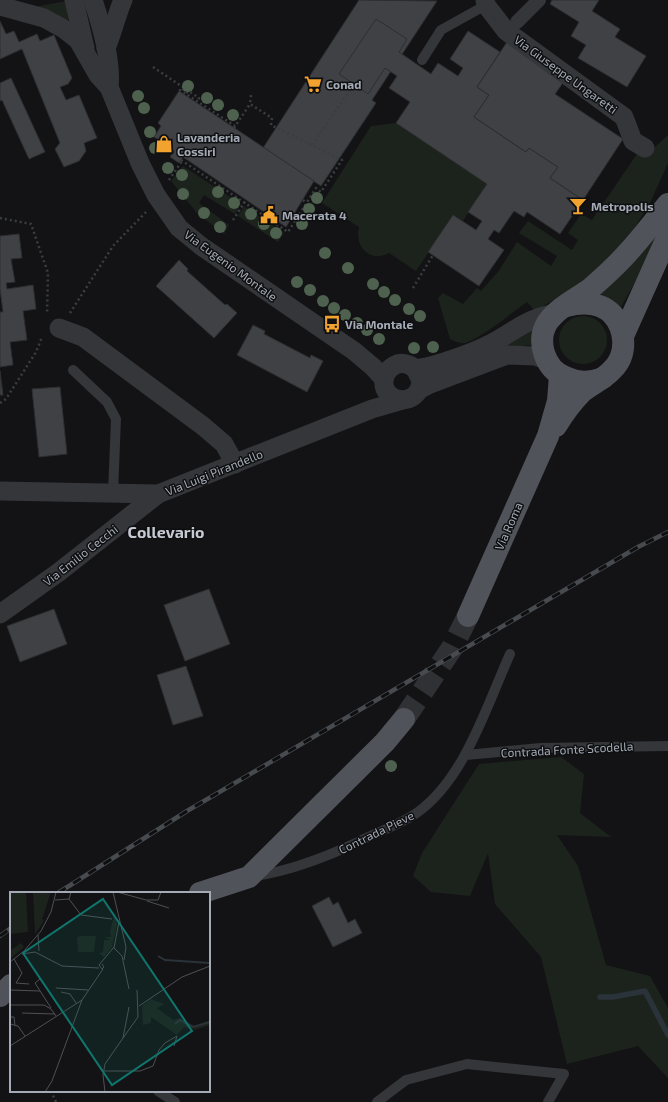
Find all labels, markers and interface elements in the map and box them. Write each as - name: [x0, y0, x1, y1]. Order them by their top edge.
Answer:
- street label: Via Giuseppe Ungaretti: [512, 32, 620, 116]
- supermarket icon: Conad: [303, 74, 323, 94]
- place label: Conad: [326, 77, 361, 91]
- place label: Lavanderia Cossiri: [177, 130, 240, 158]
- shop icon: Lavanderia Cossiri: [154, 134, 174, 154]
- bar icon: Metropolis: [568, 196, 588, 216]
- place label: Metropolis: [591, 199, 654, 213]
- public building icon: Macerata 4: [259, 205, 279, 225]
- place label: Macerata 4: [282, 208, 347, 222]
- street label: Via Eugenio Montale: [182, 227, 280, 303]
- bus stop icon: Via Montale: [322, 314, 342, 334]
- place label: Via Montale: [345, 317, 413, 331]
- street label: Via Luigi Pirandello: [163, 446, 265, 498]
- street label: Via Roma: [491, 500, 525, 552]
- street label: Via Emilio Cecchi: [40, 522, 120, 588]
- district label: Collevario: [127, 522, 205, 541]
- street label: Contrada Fonte Scodella: [500, 739, 634, 759]
- street label: Contrada Pieve: [336, 808, 416, 856]
- inset map: [10, 892, 210, 1092]

